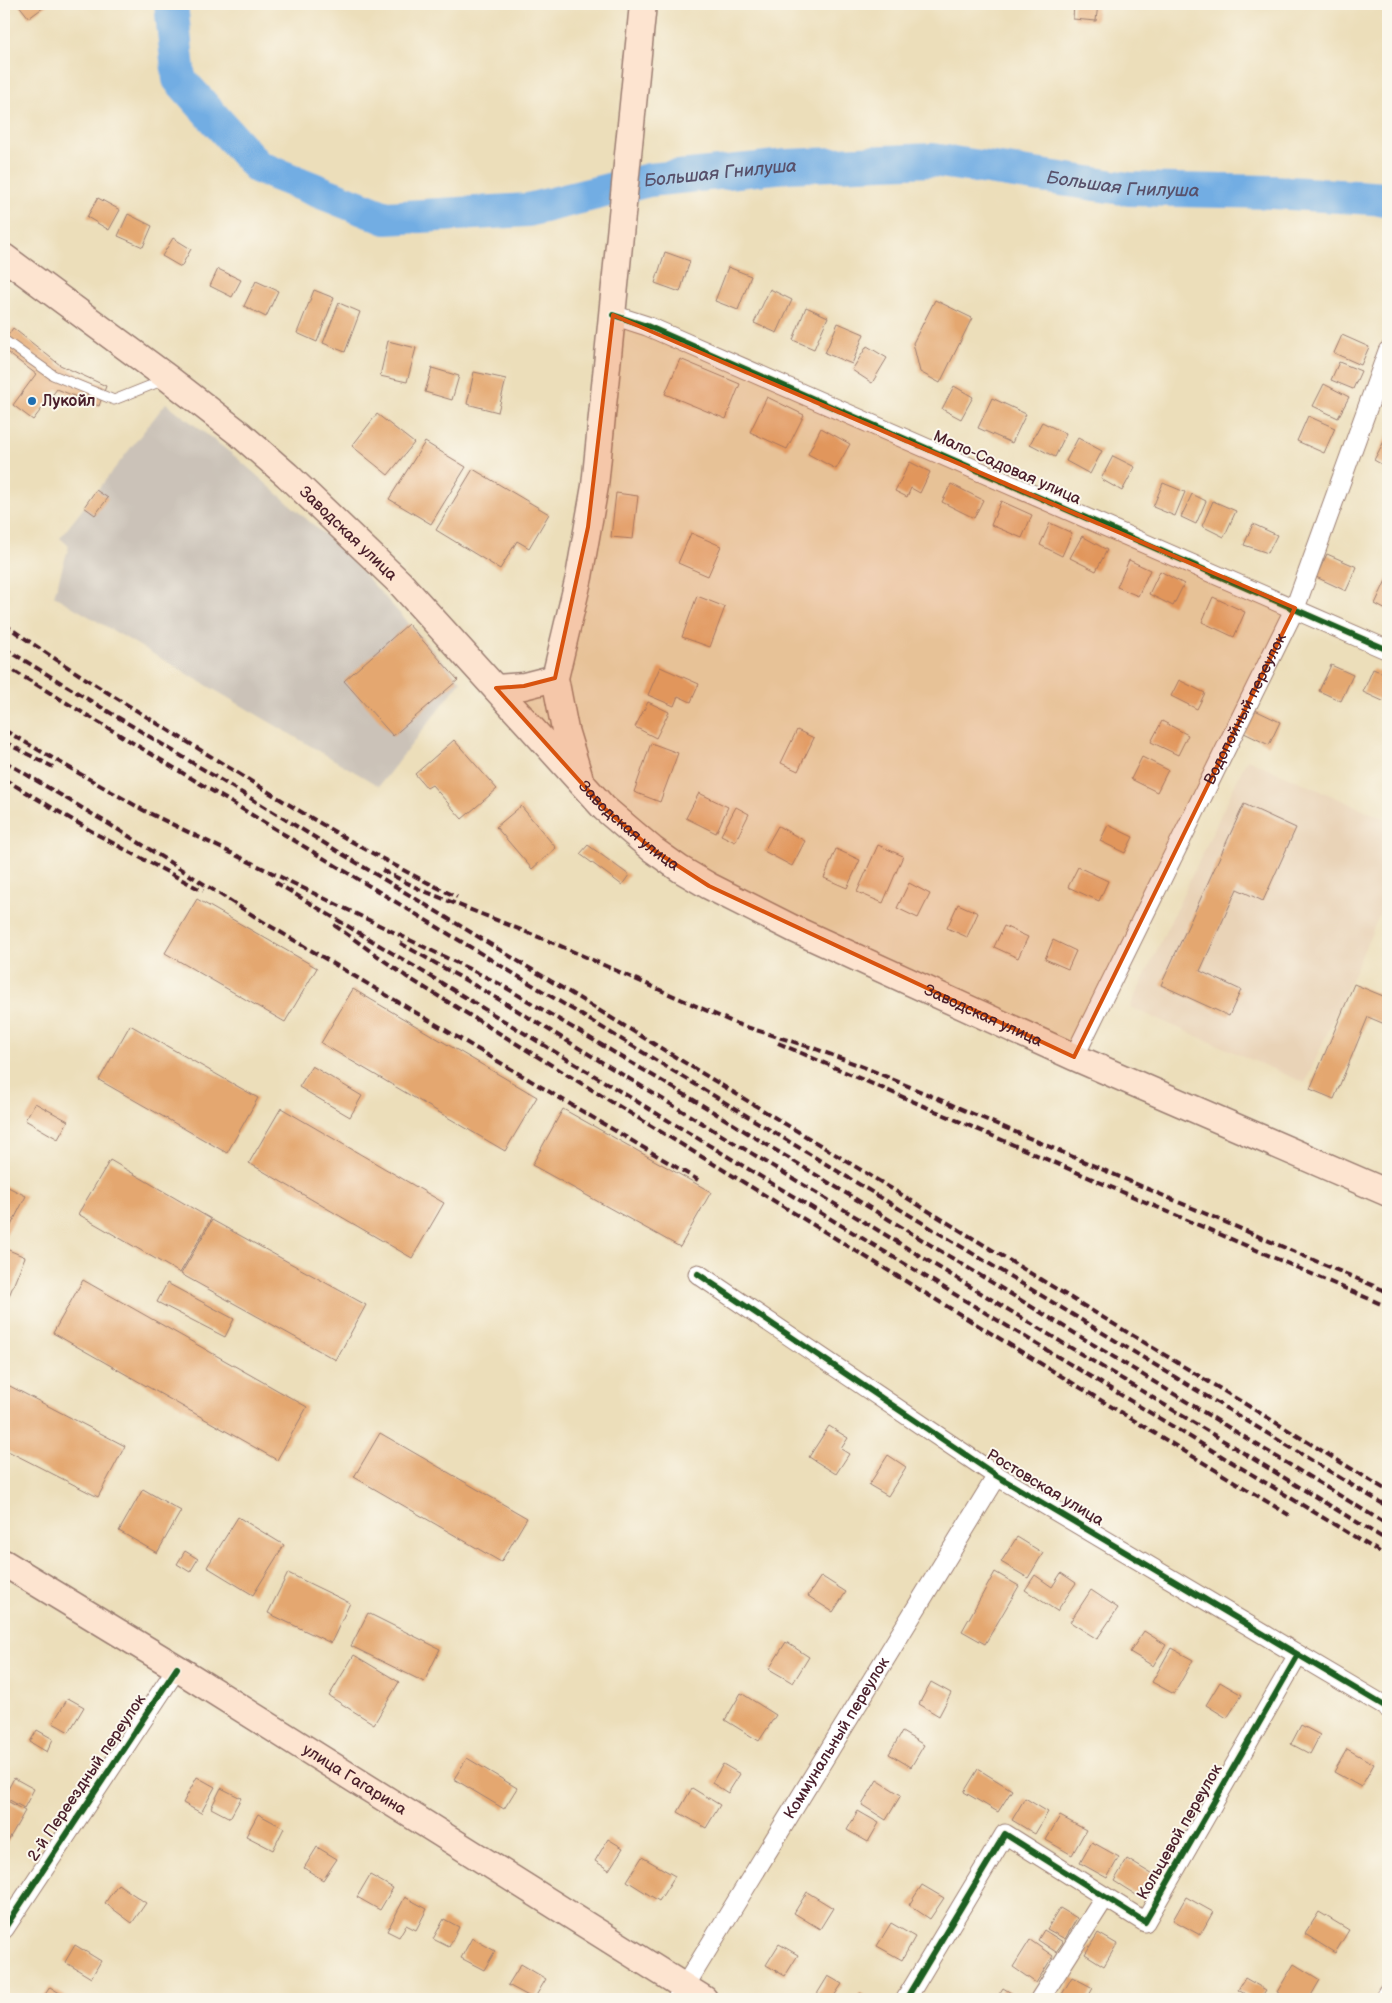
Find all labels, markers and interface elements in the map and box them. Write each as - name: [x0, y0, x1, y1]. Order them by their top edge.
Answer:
- water label: Большая Гнилуша: [643, 155, 797, 191]
- water label: Большая Гнилуша: [1045, 166, 1200, 201]
- place label: Лукойл: [41, 392, 96, 411]
- marker: Лукойл: [26, 395, 38, 407]
- street label: Мало-Садовая улица: [930, 427, 1084, 509]
- street label: Заводская улица: [295, 482, 401, 585]
- street label: Водопойный переулок: [1200, 630, 1291, 788]
- street label: Заводская улица: [575, 777, 684, 875]
- street label: Заводская улица: [921, 980, 1046, 1051]
- street label: Ростовская улица: [983, 1446, 1107, 1531]
- street label: Коммунальный переулок: [780, 1653, 894, 1822]
- street label: 2-й Переездный переулок: [24, 1690, 150, 1865]
- street label: улица Гагарина: [299, 1740, 410, 1819]
- street label: Кольцевой переулок: [1133, 1760, 1227, 1903]

